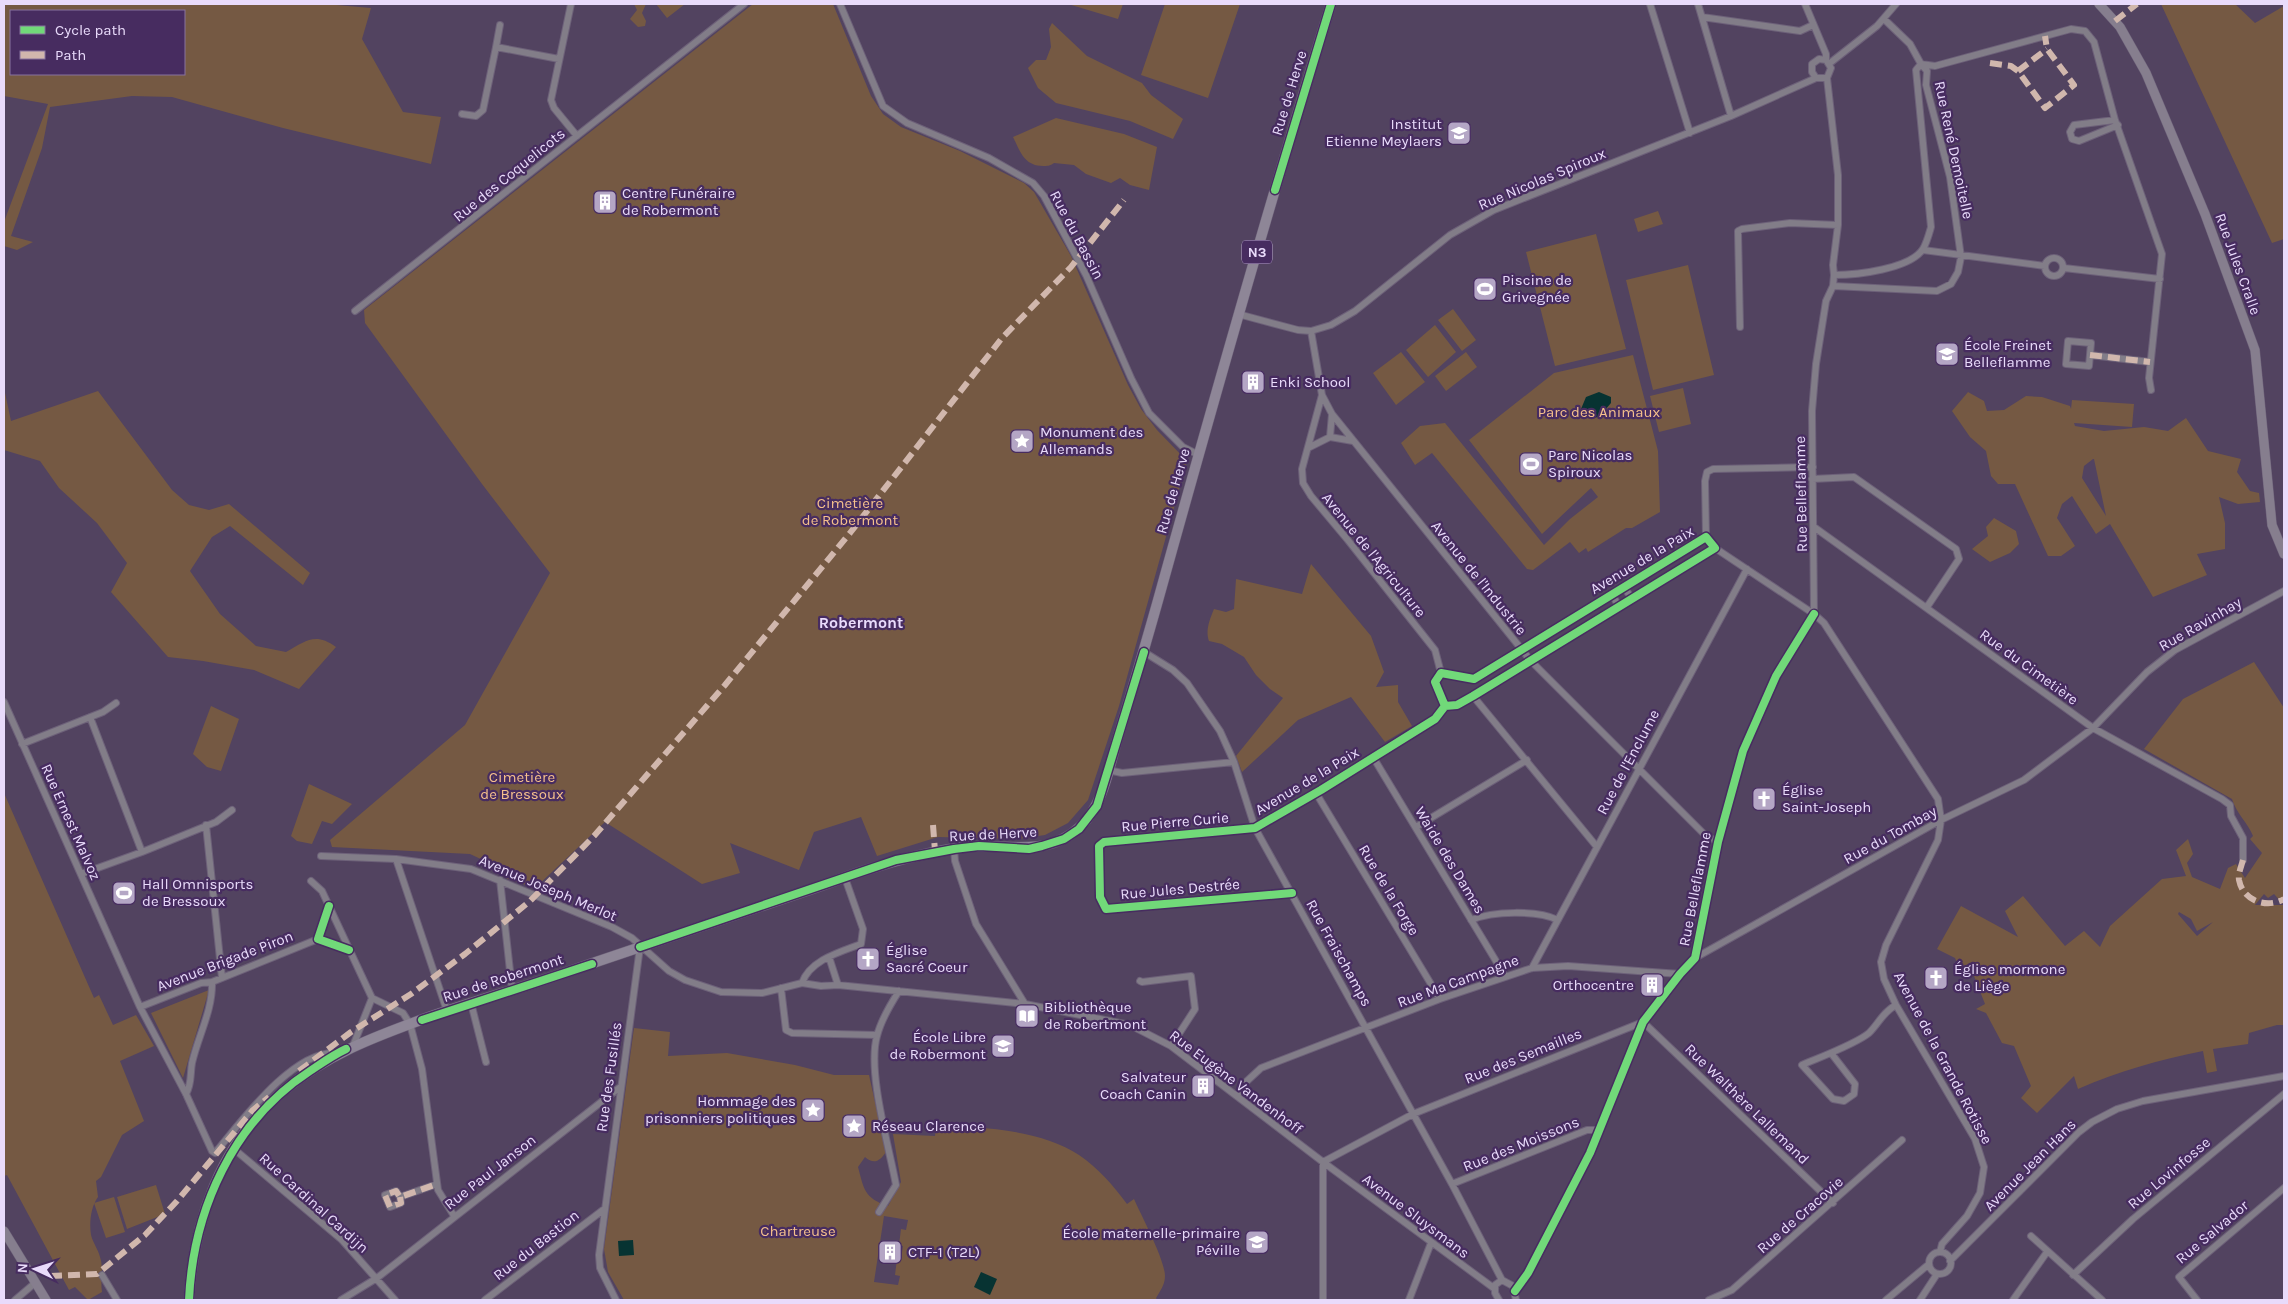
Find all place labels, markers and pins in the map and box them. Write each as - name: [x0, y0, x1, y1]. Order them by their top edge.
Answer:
- place label: Institut Etienne Meylaers: [1326, 115, 1442, 150]
- school or university icon: Institut Etienne Meylaers: [1446, 120, 1472, 146]
- place label: Centre Funéraire de Robermont: [622, 184, 735, 219]
- building icon: Centre Funéraire de Robermont: [592, 189, 618, 215]
- place label: Piscine de Grivegnée: [1502, 271, 1572, 306]
- sports icon: Piscine de Grivegnée: [1472, 276, 1498, 302]
- place label: École Freinet Belleflamme: [1964, 336, 2052, 371]
- school or university icon: École Freinet Belleflamme: [1934, 341, 1960, 367]
- building icon: Enki School: [1240, 369, 1266, 395]
- place label: Enki School: [1270, 373, 1350, 391]
- place label: Monument des Allemands: [1040, 423, 1144, 458]
- place icon: Monument des Allemands: [1009, 428, 1035, 454]
- place label: Parc Nicolas Spiroux: [1548, 446, 1632, 481]
- sports icon: Parc Nicolas Spiroux: [1518, 451, 1544, 477]
- place label: Église Saint-Joseph: [1782, 781, 1871, 816]
- church icon: Église Saint-Joseph: [1751, 786, 1777, 812]
- place label: Hall Omnisports de Bressoux: [142, 875, 253, 910]
- sports icon: Hall Omnisports de Bressoux: [111, 880, 137, 906]
- place label: Église Sacré Coeur: [886, 941, 968, 976]
- church icon: Église Sacré Coeur: [855, 946, 881, 972]
- place label: Église mormone de Liège: [1954, 960, 2065, 995]
- church icon: Église mormone de Liège: [1923, 965, 1949, 991]
- building icon: Orthocentre: [1639, 972, 1665, 998]
- place label: Orthocentre: [1553, 976, 1634, 994]
- place label: Bibliothèque de Robertmont: [1044, 998, 1146, 1033]
- library icon: Bibliothèque de Robertmont: [1014, 1003, 1040, 1029]
- place label: École Libre de Robermont: [890, 1028, 986, 1063]
- school or university icon: École Libre de Robermont: [990, 1033, 1016, 1059]
- place label: Salvateur Coach Canin: [1100, 1068, 1187, 1103]
- building icon: Salvateur Coach Canin: [1190, 1073, 1216, 1099]
- place label: Hommage des prisonniers politiques: [645, 1092, 796, 1127]
- place icon: Hommage des prisonniers politiques: [800, 1097, 826, 1123]
- place icon: Réseau Clarence: [841, 1113, 867, 1139]
- place label: Réseau Clarence: [872, 1117, 985, 1135]
- place label: École maternelle-primaire Péville: [1062, 1224, 1240, 1259]
- school or university icon: École maternelle-primaire Péville: [1244, 1229, 1270, 1255]
- building icon: CTF-1 (T2L): [877, 1239, 903, 1265]
- place label: CTF-1 (T2L): [908, 1243, 980, 1261]

